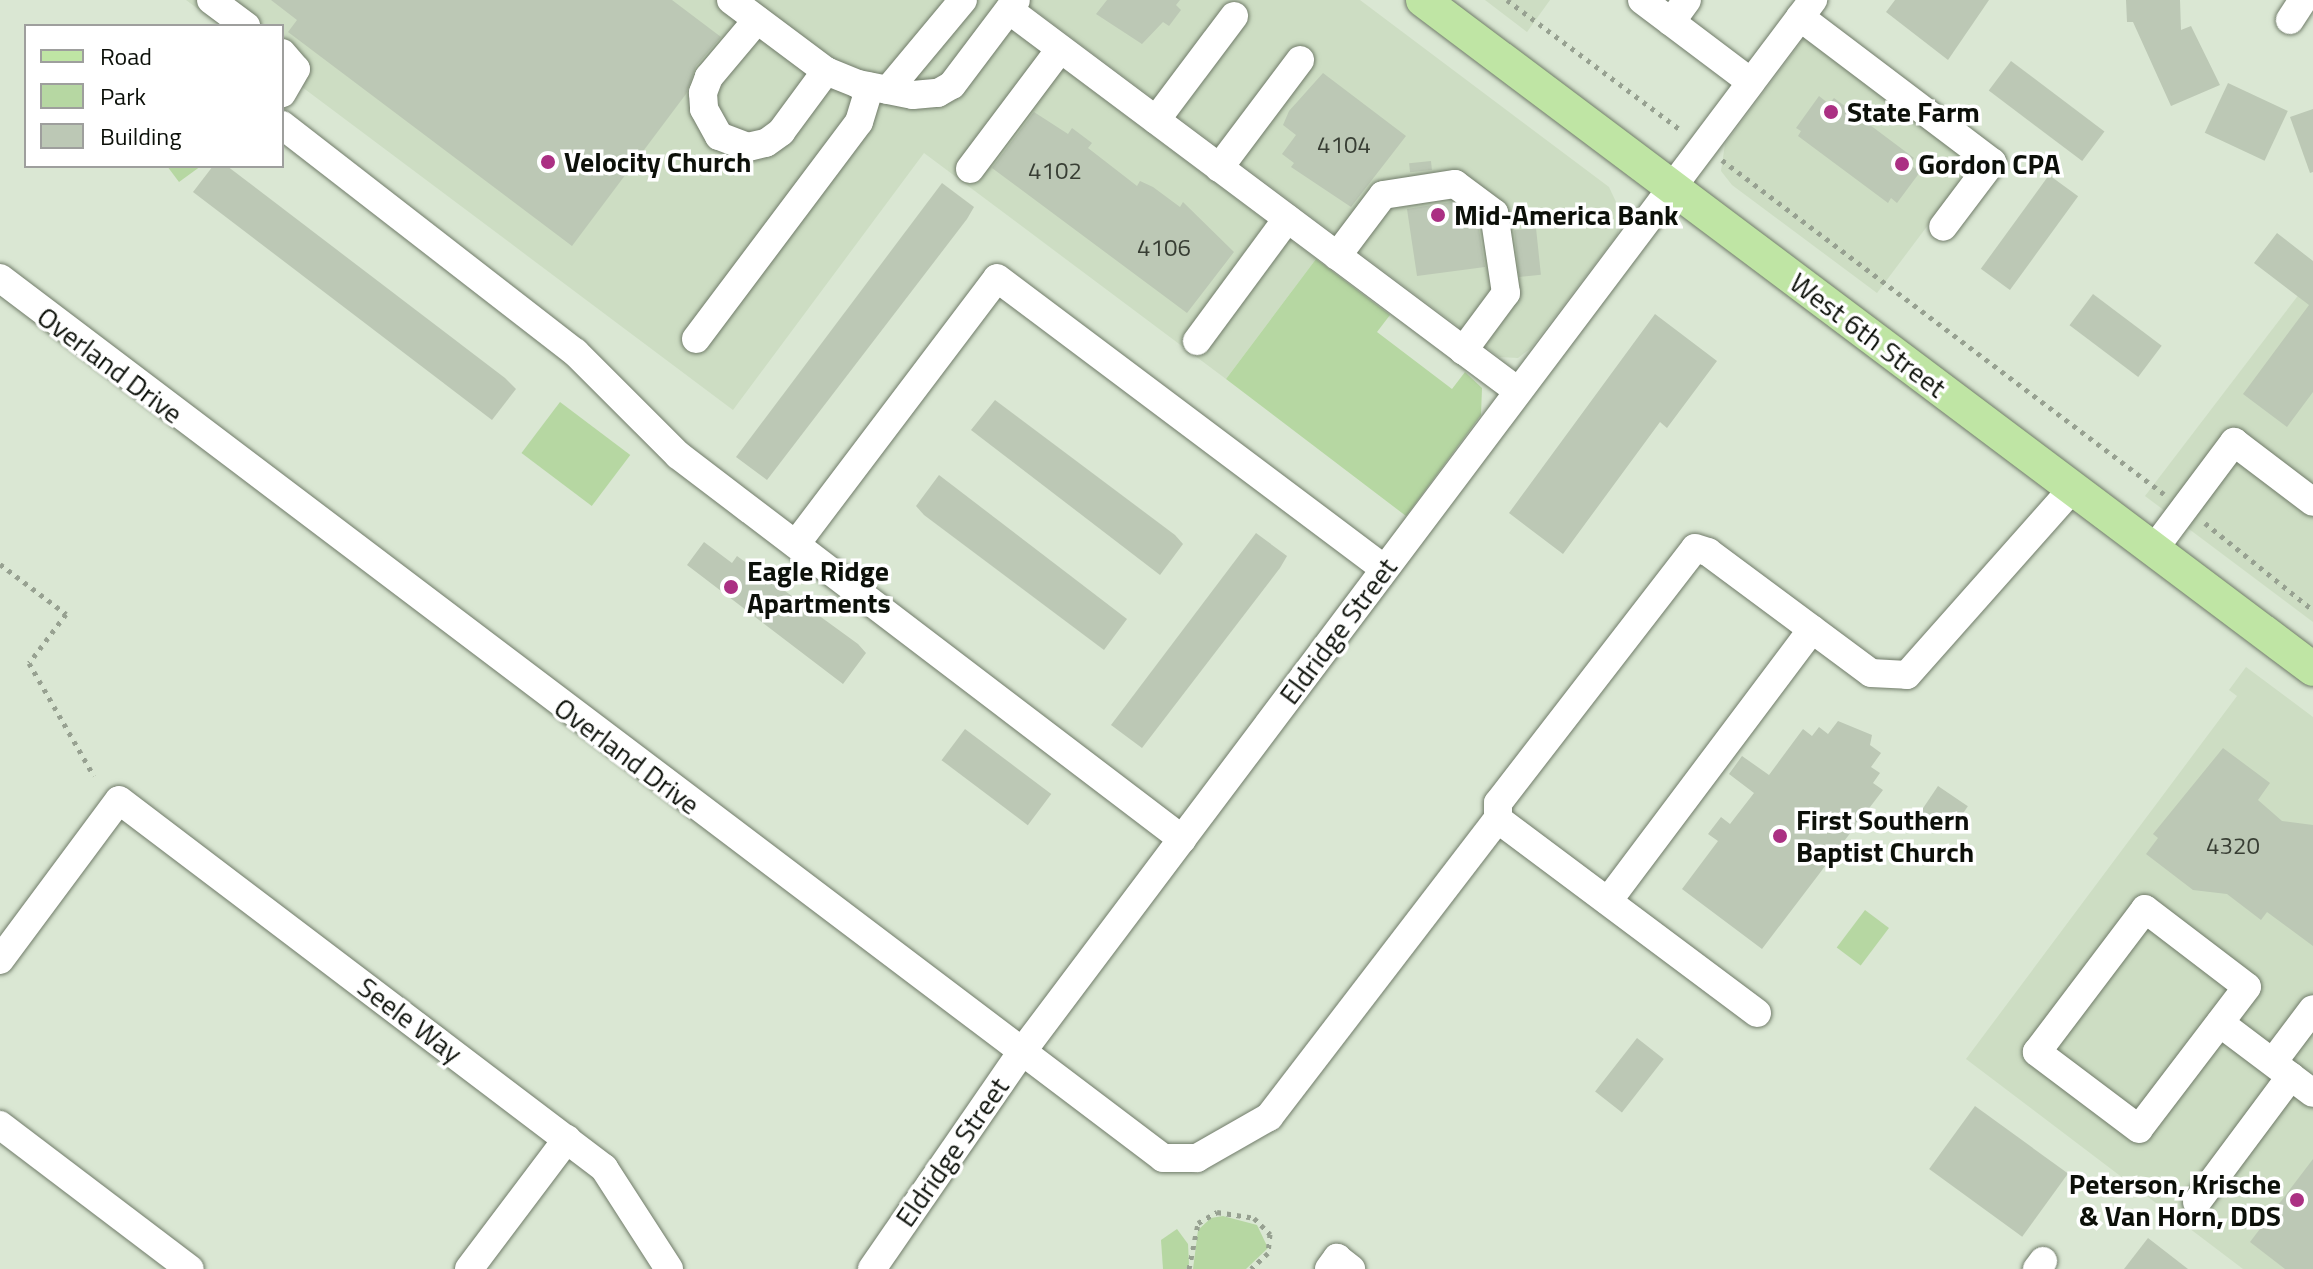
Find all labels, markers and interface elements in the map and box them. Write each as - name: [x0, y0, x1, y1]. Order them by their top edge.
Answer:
- legend: [24, 24, 284, 168]
- text: Road: [100, 38, 152, 74]
- text: Park: [100, 78, 146, 114]
- place label: State Farm: [1847, 95, 1980, 129]
- marker: State Farm: [1822, 103, 1840, 121]
- text: Building: [100, 118, 182, 154]
- house number: 4104: [1317, 131, 1371, 159]
- place label: Velocity Church: [564, 145, 751, 179]
- place label: Gordon CPA: [1918, 147, 2060, 181]
- marker: Velocity Church: [539, 153, 557, 171]
- marker: Gordon CPA: [1893, 155, 1911, 173]
- house number: 4102: [1028, 157, 1082, 185]
- place label: Mid-America Bank: [1454, 198, 1679, 232]
- marker: Mid-America Bank: [1429, 206, 1447, 224]
- house number: 4106: [1137, 234, 1191, 262]
- street label: West 6th Street: [1784, 266, 1952, 404]
- street label: Overland Drive: [31, 299, 189, 431]
- street label: Eldridge Street: [1272, 551, 1404, 711]
- place label: Eagle Ridge Apartments: [747, 554, 891, 620]
- marker: Eagle Ridge Apartments: [722, 578, 740, 596]
- street label: Overland Drive: [548, 690, 706, 822]
- place label: First Southern Baptist Church: [1796, 803, 1974, 869]
- marker: First Southern Baptist Church: [1771, 827, 1789, 845]
- house number: 4320: [2206, 832, 2260, 860]
- street label: Seele Way: [351, 970, 469, 1070]
- street label: Eldridge Street: [888, 1071, 1016, 1233]
- place label: Peterson, Krische & Van Horn, DDS: [2069, 1167, 2281, 1233]
- marker: Peterson, Krische & Van Horn, DDS: [2288, 1191, 2306, 1209]

